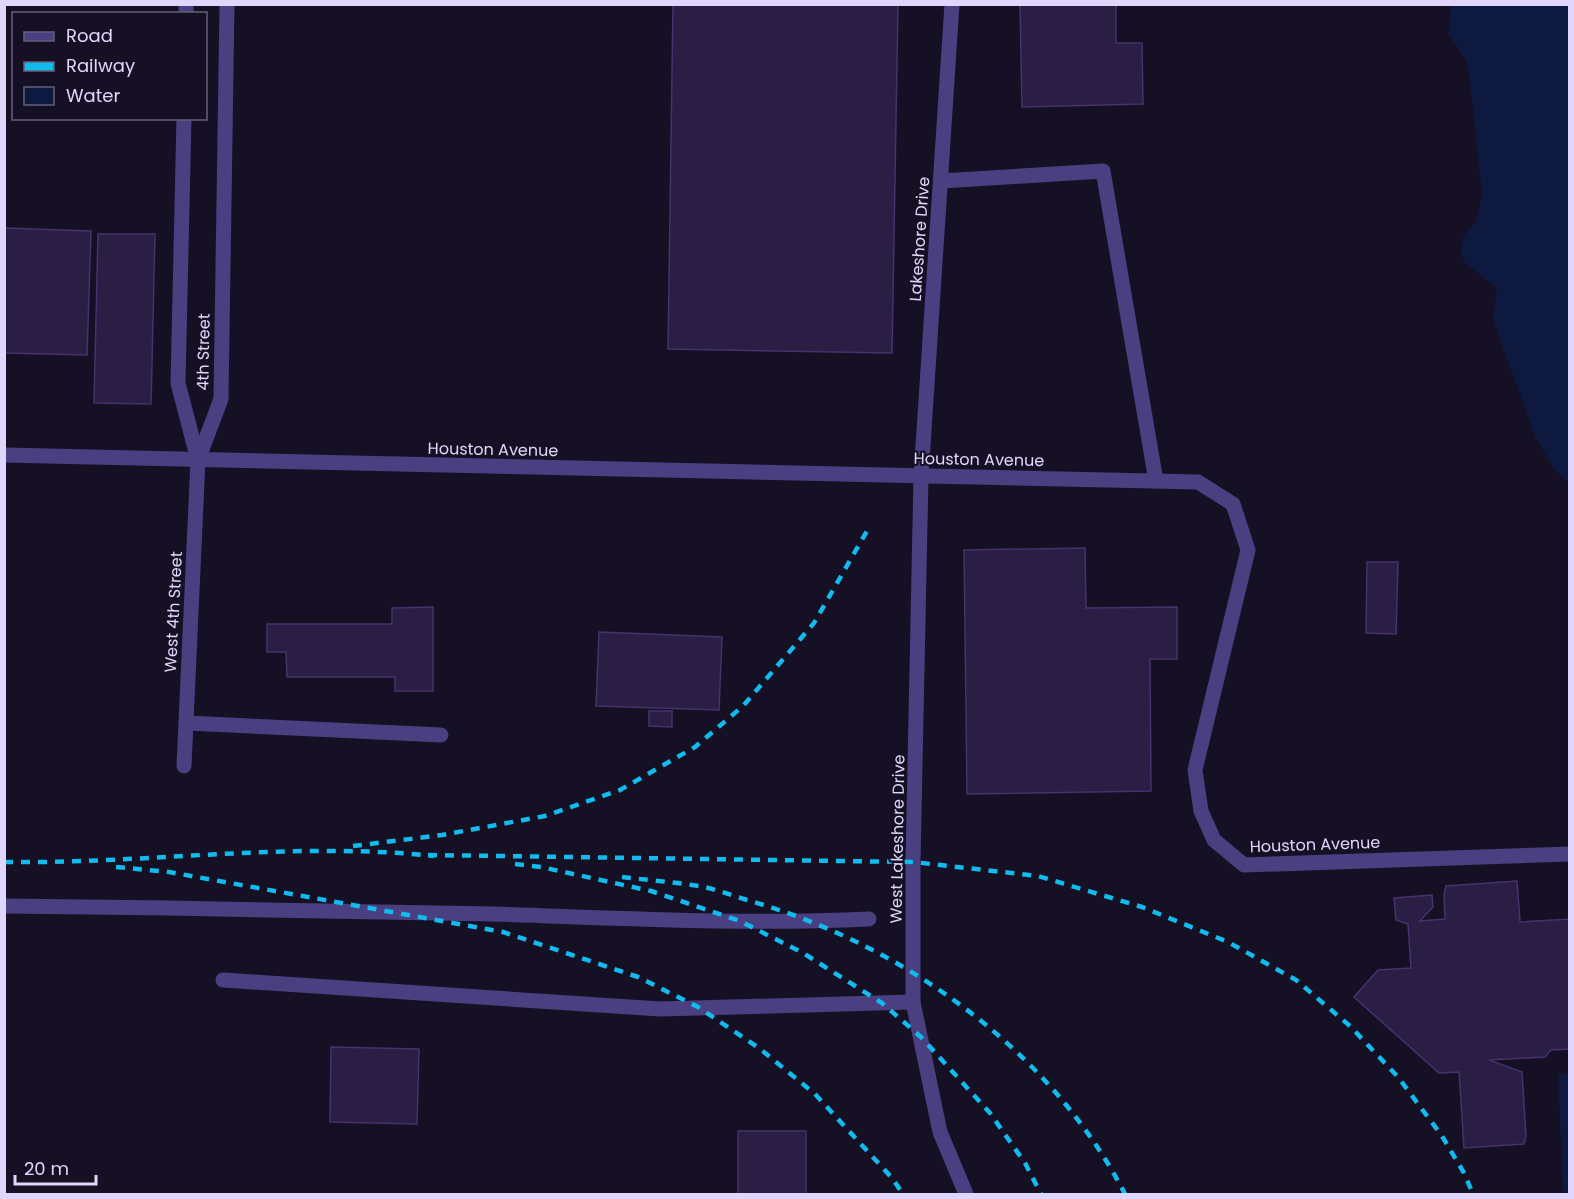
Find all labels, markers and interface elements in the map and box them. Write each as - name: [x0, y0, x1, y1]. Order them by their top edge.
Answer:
- legend: [12, 12, 207, 120]
- text: Road: [66, 23, 113, 48]
- text: Railway: [66, 53, 135, 78]
- text: Water: [66, 83, 120, 108]
- street label: Lakeshore Drive: [904, 176, 935, 302]
- street label: 4th Street: [191, 313, 216, 391]
- street label: Houston Avenue: [428, 437, 559, 462]
- street label: Houston Avenue: [914, 447, 1045, 472]
- street label: West 4th Street: [159, 551, 188, 673]
- street label: West Lakeshore Drive: [885, 754, 910, 924]
- street label: Houston Avenue: [1249, 831, 1381, 858]
- scale bar: [15, 1148, 96, 1186]
- text: 20 m: [24, 1156, 69, 1181]

